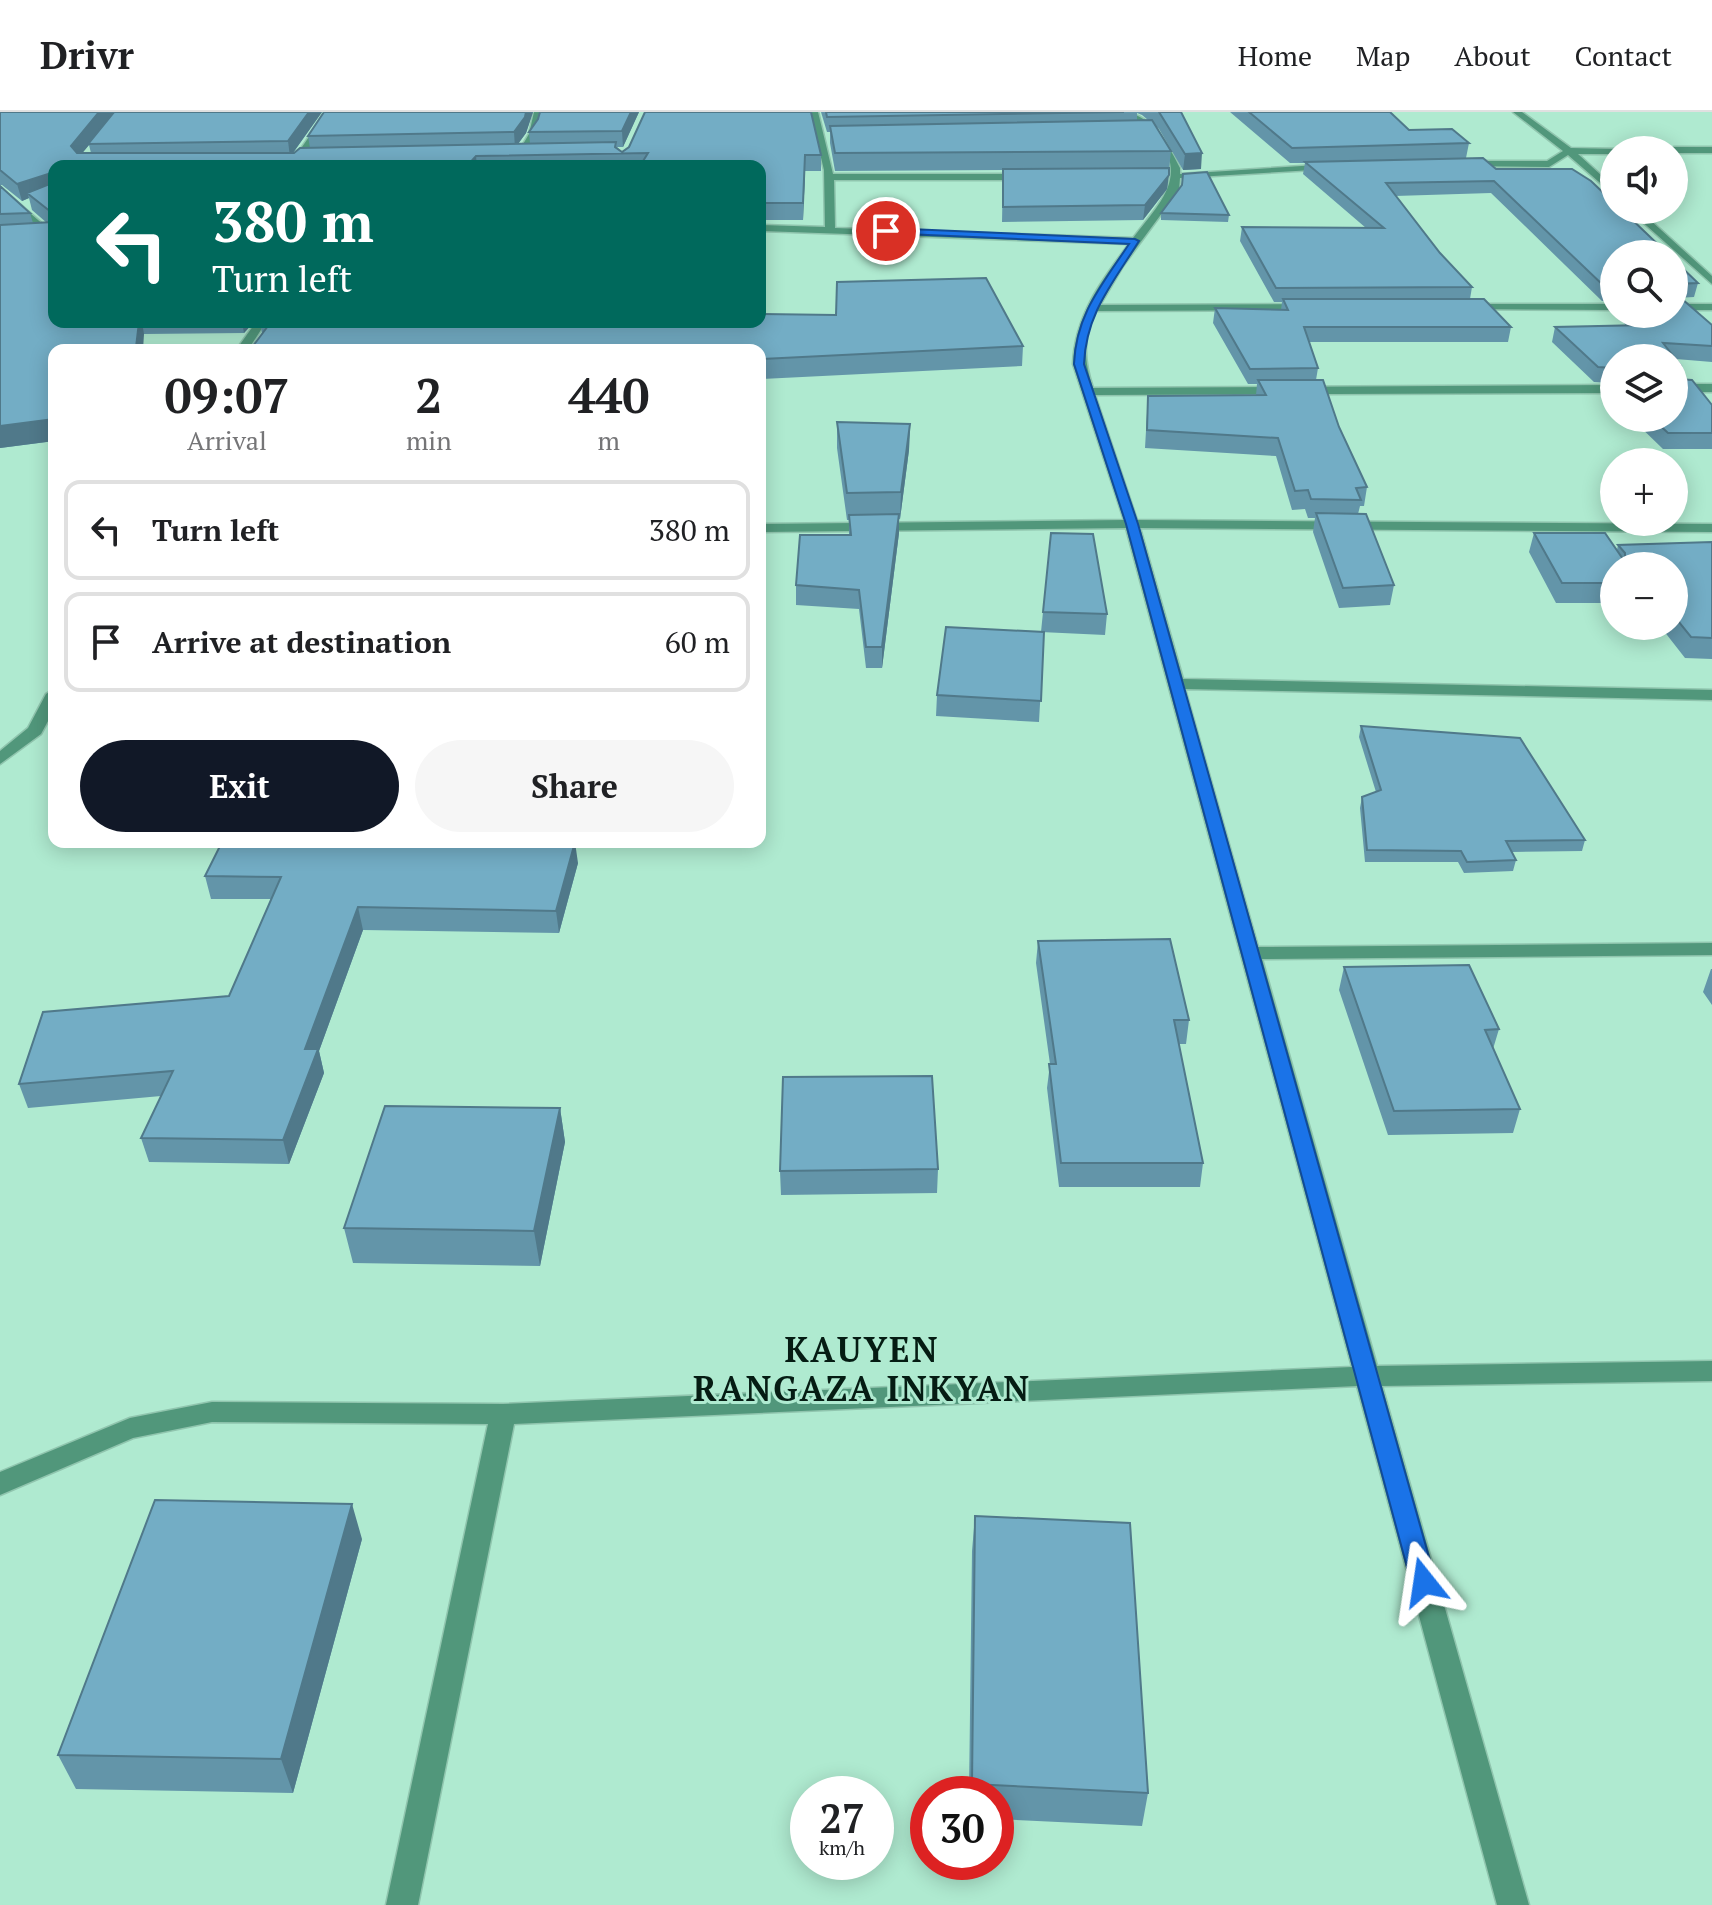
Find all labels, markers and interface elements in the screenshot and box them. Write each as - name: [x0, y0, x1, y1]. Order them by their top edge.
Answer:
- text: Drivr: [40, 30, 134, 80]
- text: Home: [1238, 37, 1312, 74]
- text: Map: [1356, 37, 1410, 74]
- text: About: [1454, 37, 1531, 74]
- text: Contact: [1575, 37, 1672, 74]
- map controls: [1600, 136, 1688, 640]
- button: sound: [1600, 136, 1688, 224]
- text: 380 m: [212, 184, 374, 258]
- icon: left: [80, 192, 184, 296]
- pin: [852, 197, 920, 265]
- icon: arrive: [864, 209, 908, 253]
- button: search: [1600, 240, 1688, 328]
- text: Turn left: [212, 255, 352, 302]
- button: layers: [1600, 344, 1688, 432]
- text: 09:07: [164, 363, 289, 427]
- text: 2: [415, 363, 442, 427]
- text: 440: [568, 363, 650, 427]
- text: Arrival: [187, 423, 267, 457]
- text: min: [406, 423, 452, 457]
- text: m: [598, 423, 620, 457]
- button: +: [1600, 448, 1688, 536]
- icon: left: [84, 508, 128, 552]
- text: Turn left: [152, 510, 279, 550]
- text: 380 m: [649, 510, 730, 550]
- button: −: [1600, 552, 1688, 640]
- icon: arrive: [84, 620, 128, 664]
- text: Arrive at destination: [152, 622, 451, 662]
- text: 60 m: [665, 622, 730, 662]
- button: Exit: [80, 740, 399, 832]
- button: Share: [415, 740, 734, 832]
- district label: KAUYEN RANGAZA INKYAN: [693, 1327, 1031, 1411]
- position arrow: [1382, 1540, 1466, 1624]
- speed limit sign: 30: [910, 1776, 1014, 1880]
- text: 27: [819, 1791, 865, 1844]
- text: km/h: [819, 1834, 865, 1861]

